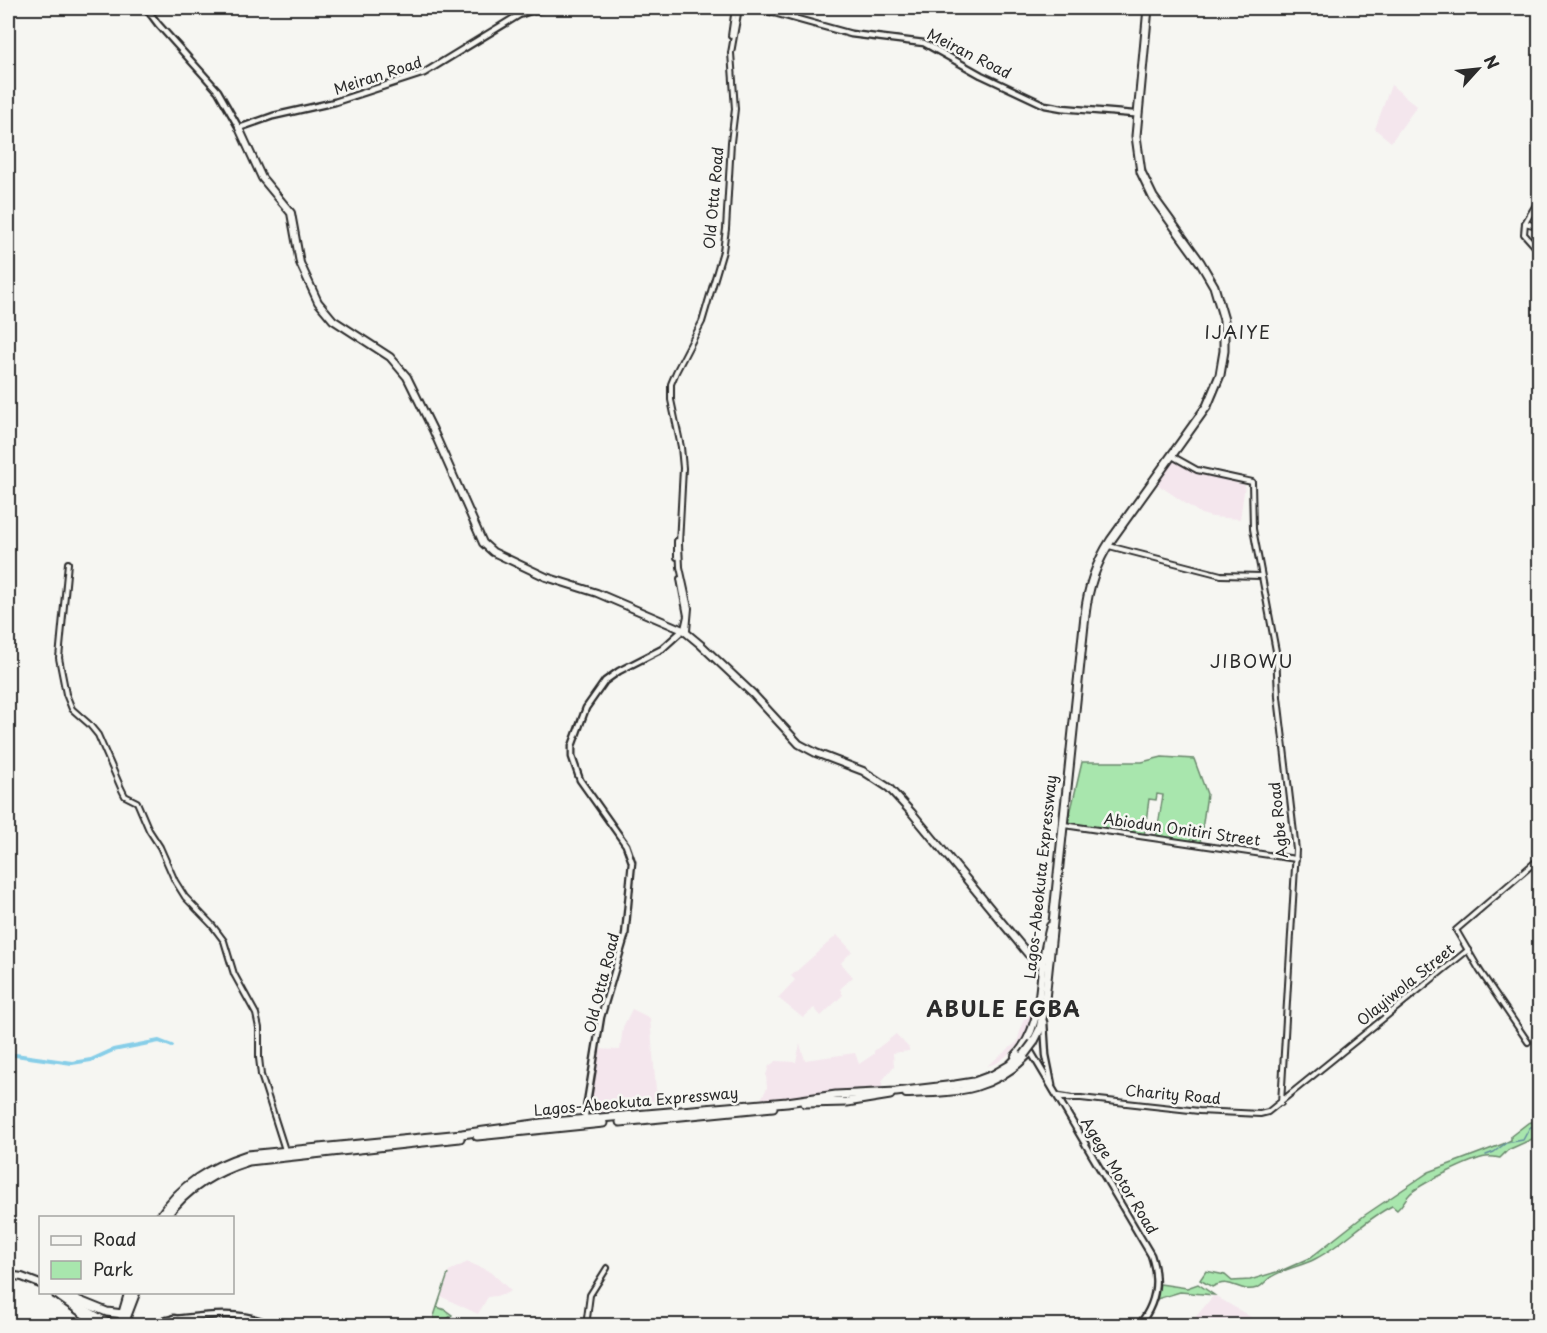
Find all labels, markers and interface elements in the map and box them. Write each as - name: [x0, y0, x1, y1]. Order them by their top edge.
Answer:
- street label: Meiran Road: [924, 22, 1016, 84]
- north arrow: [1448, 39, 1508, 99]
- street label: Meiran Road: [330, 49, 425, 100]
- text: N: [1479, 51, 1506, 73]
- street label: Old Otta Road: [697, 146, 728, 250]
- district label: IJAIYE: [1205, 318, 1271, 345]
- district label: JIBOWU: [1210, 647, 1294, 674]
- street label: Lagos-Abeokuta Expressway: [1017, 774, 1062, 980]
- street label: Agbe Road: [1262, 781, 1293, 860]
- street label: Abiodun Onitiri Street: [1102, 806, 1262, 851]
- street label: Old Otta Road: [577, 930, 624, 1035]
- street label: Olayiwola Street: [1351, 937, 1459, 1031]
- district label: ABULE EGBA: [927, 992, 1081, 1024]
- street label: Charity Road: [1124, 1078, 1222, 1109]
- street label: Lagos-Abeokuta Expressway: [533, 1080, 739, 1121]
- street label: Agege Motor Road: [1076, 1112, 1164, 1238]
- legend: [39, 1216, 234, 1294]
- text: Road: [93, 1225, 137, 1252]
- text: Park: [93, 1255, 133, 1282]

